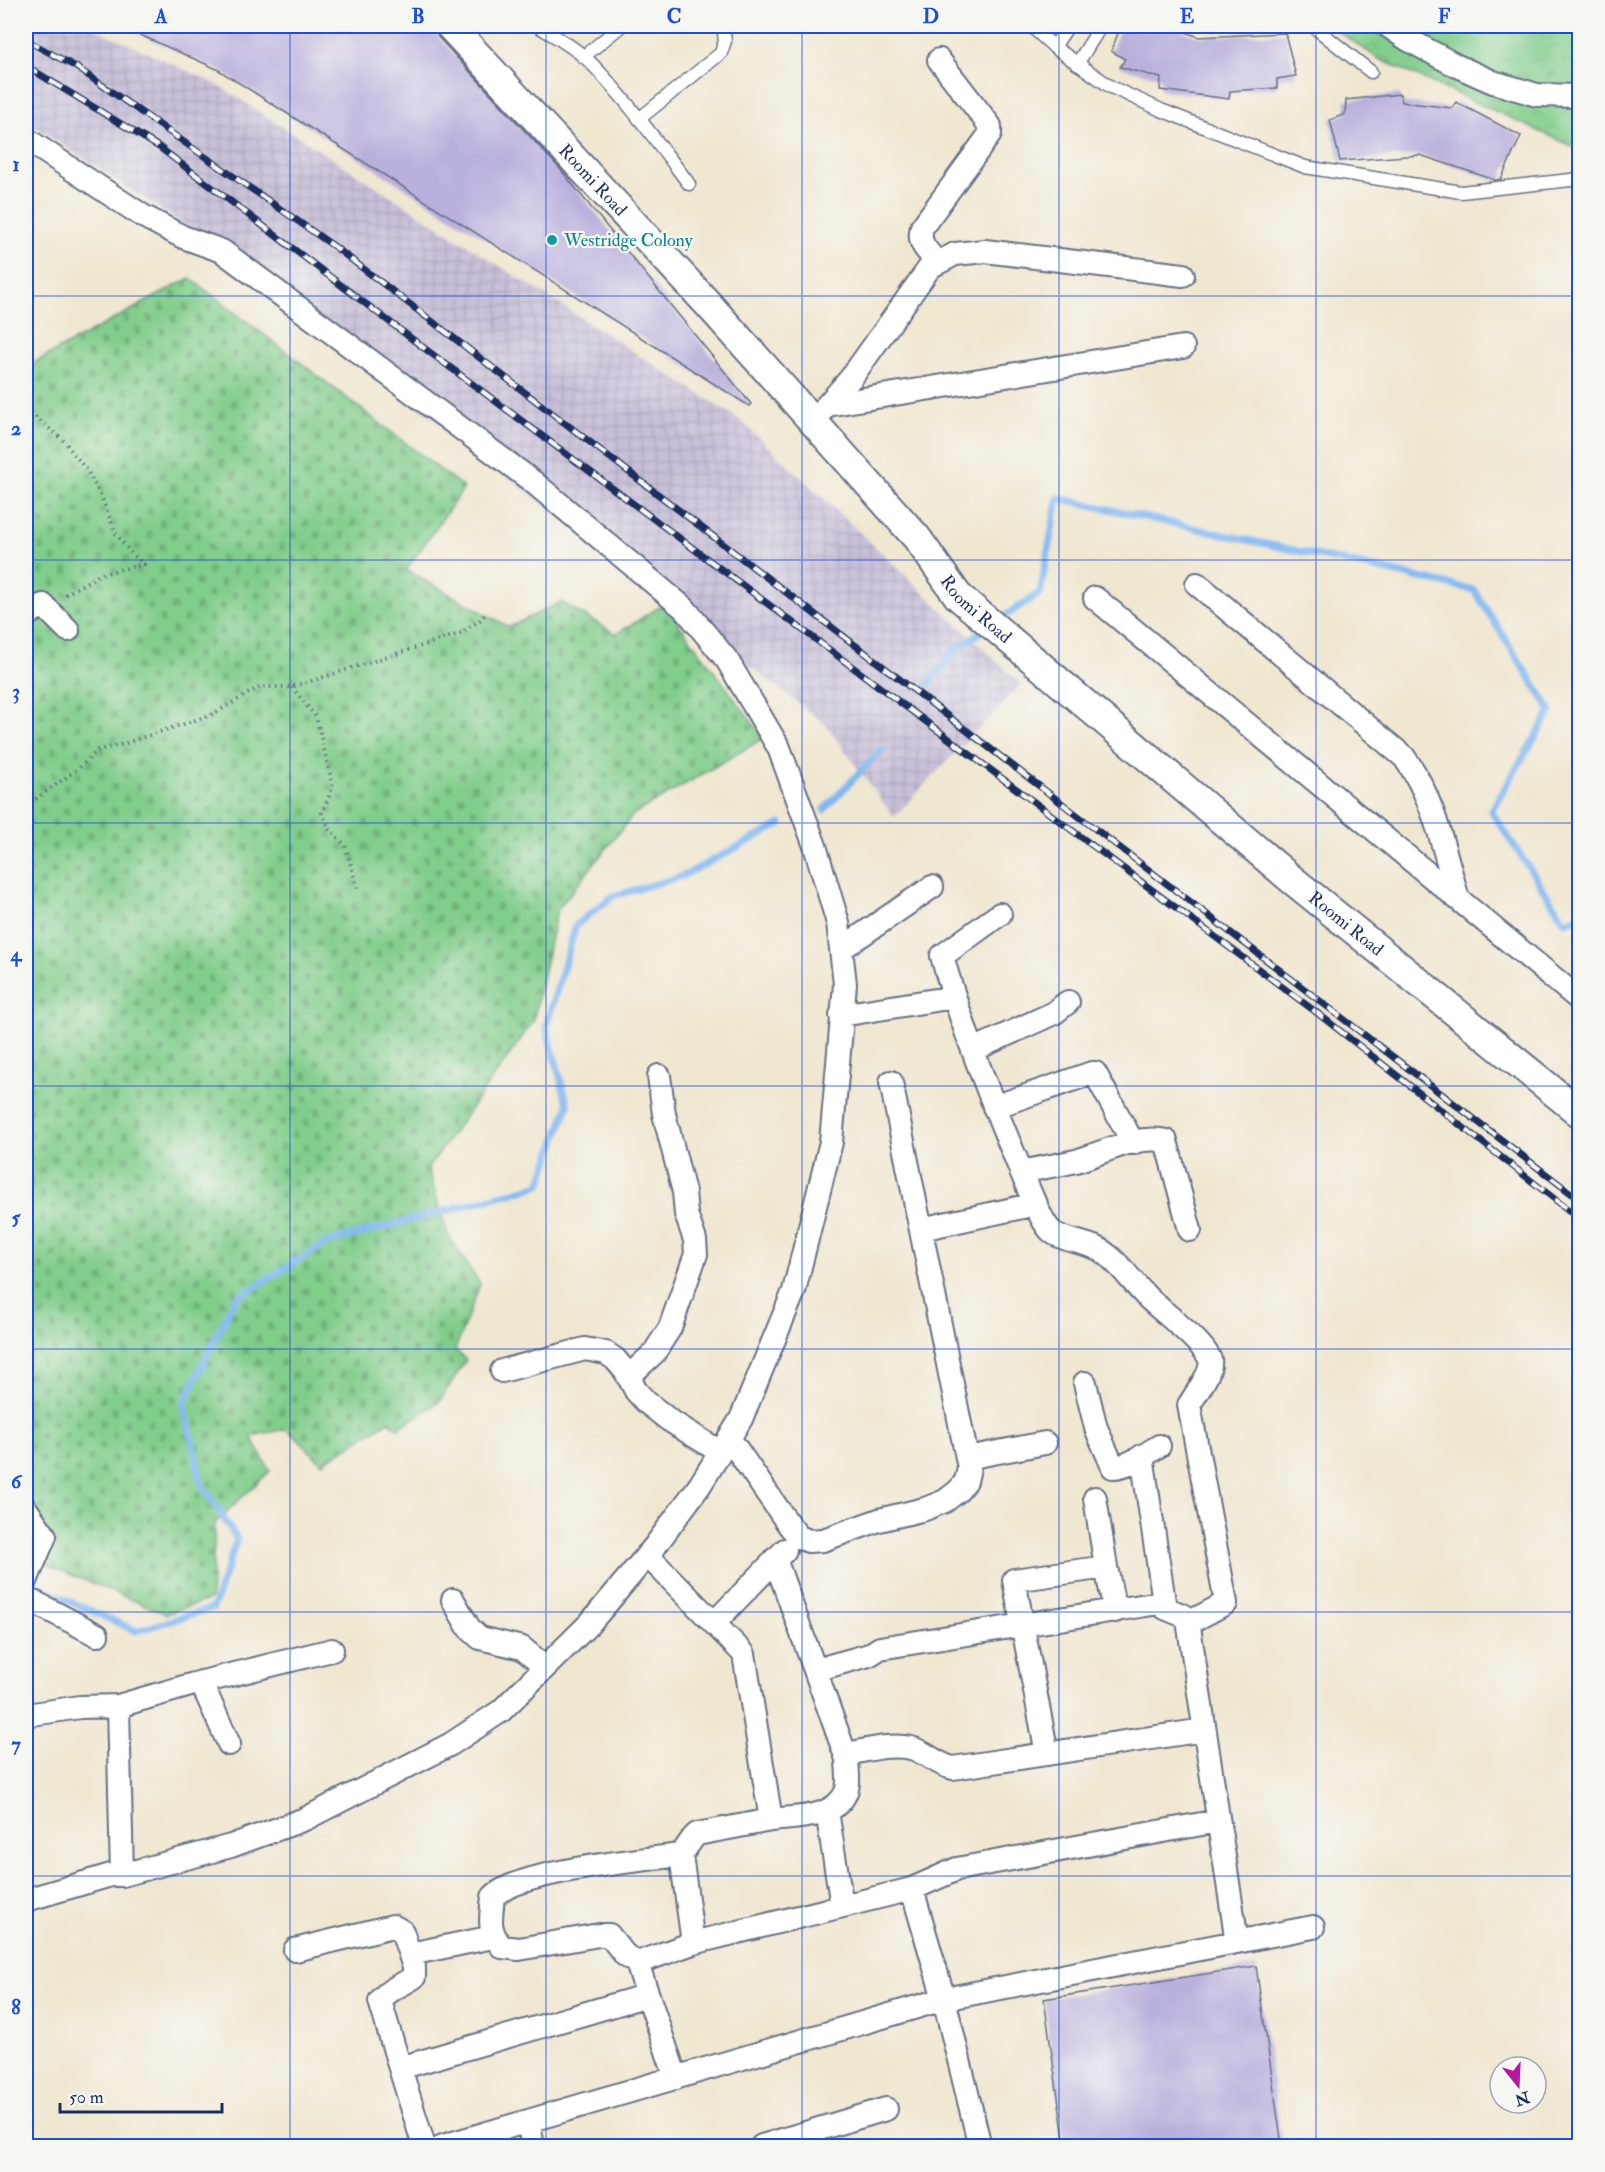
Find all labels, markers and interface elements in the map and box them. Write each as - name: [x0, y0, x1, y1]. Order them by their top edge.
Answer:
- text: A: [154, 4, 168, 29]
- text: B: [411, 4, 425, 29]
- text: C: [667, 4, 681, 29]
- text: D: [923, 4, 939, 29]
- text: E: [1180, 4, 1195, 29]
- text: F: [1438, 4, 1451, 29]
- street label: Roomi Road: [554, 139, 632, 221]
- text: 1: [12, 152, 20, 177]
- place label: Westridge Colony: [563, 229, 694, 252]
- marker: Westridge Colony: [545, 233, 559, 247]
- text: 2: [11, 416, 21, 441]
- street label: Roomi Road: [935, 570, 1017, 648]
- text: 3: [12, 679, 20, 704]
- street label: Roomi Road: [1304, 886, 1389, 961]
- text: 4: [10, 942, 23, 967]
- text: 5: [12, 1205, 22, 1230]
- text: 6: [11, 1469, 23, 1494]
- text: 7: [11, 1732, 21, 1757]
- text: 8: [11, 1995, 21, 2020]
- north arrow: [1488, 2055, 1548, 2115]
- scale bar: [60, 2076, 222, 2114]
- text: 50 m: [69, 2086, 104, 2109]
- text: N: [1512, 2086, 1533, 2110]

